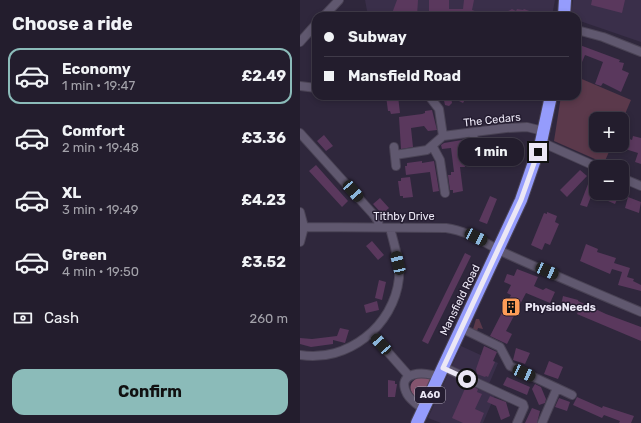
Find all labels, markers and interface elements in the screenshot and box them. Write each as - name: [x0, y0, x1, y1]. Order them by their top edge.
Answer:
- text: Choose a ride: [12, 13, 133, 35]
- text: Subway: [348, 28, 407, 46]
- icon: car: [14, 58, 50, 94]
- text: Economy: [62, 60, 131, 78]
- text: £2.49: [241, 67, 286, 85]
- text: Mansfield Road: [348, 67, 461, 85]
- text: 1 min · 19:47: [62, 78, 135, 93]
- street label: The Cedars: [463, 110, 522, 129]
- map controls: [589, 112, 629, 200]
- button: +: [589, 112, 629, 152]
- icon: car: [14, 120, 50, 156]
- text: Comfort: [62, 122, 125, 140]
- text: £3.36: [241, 129, 286, 147]
- callout: 1 min: [458, 138, 524, 166]
- text: 2 min · 19:48: [62, 140, 139, 155]
- route end: [529, 143, 547, 161]
- text: 1 min: [474, 144, 508, 159]
- button: −: [589, 160, 629, 200]
- car: [341, 178, 365, 204]
- icon: car: [14, 182, 50, 218]
- text: XL: [62, 184, 81, 202]
- text: £4.23: [241, 191, 286, 209]
- text: 3 min · 19:49: [62, 202, 139, 217]
- street label: Tithby Drive: [373, 210, 435, 223]
- car: [463, 226, 489, 248]
- icon: car: [14, 244, 50, 280]
- text: Green: [62, 246, 107, 264]
- car: [389, 250, 407, 276]
- text: £3.52: [242, 253, 286, 271]
- car: [534, 261, 560, 281]
- street label: Mansfield Road: [437, 262, 483, 338]
- text: 4 min · 19:50: [62, 264, 139, 279]
- building icon: PhysioNeeds: [500, 296, 522, 318]
- place label: PhysioNeeds: [525, 301, 596, 314]
- icon: cash: [12, 307, 34, 329]
- text: Cash: [44, 309, 79, 327]
- text: 260 m: [250, 311, 288, 326]
- car: [369, 331, 393, 357]
- car: [511, 363, 537, 383]
- button: Confirm: [12, 369, 288, 415]
- route start: [458, 370, 476, 388]
- road number: A60: [415, 387, 445, 403]

